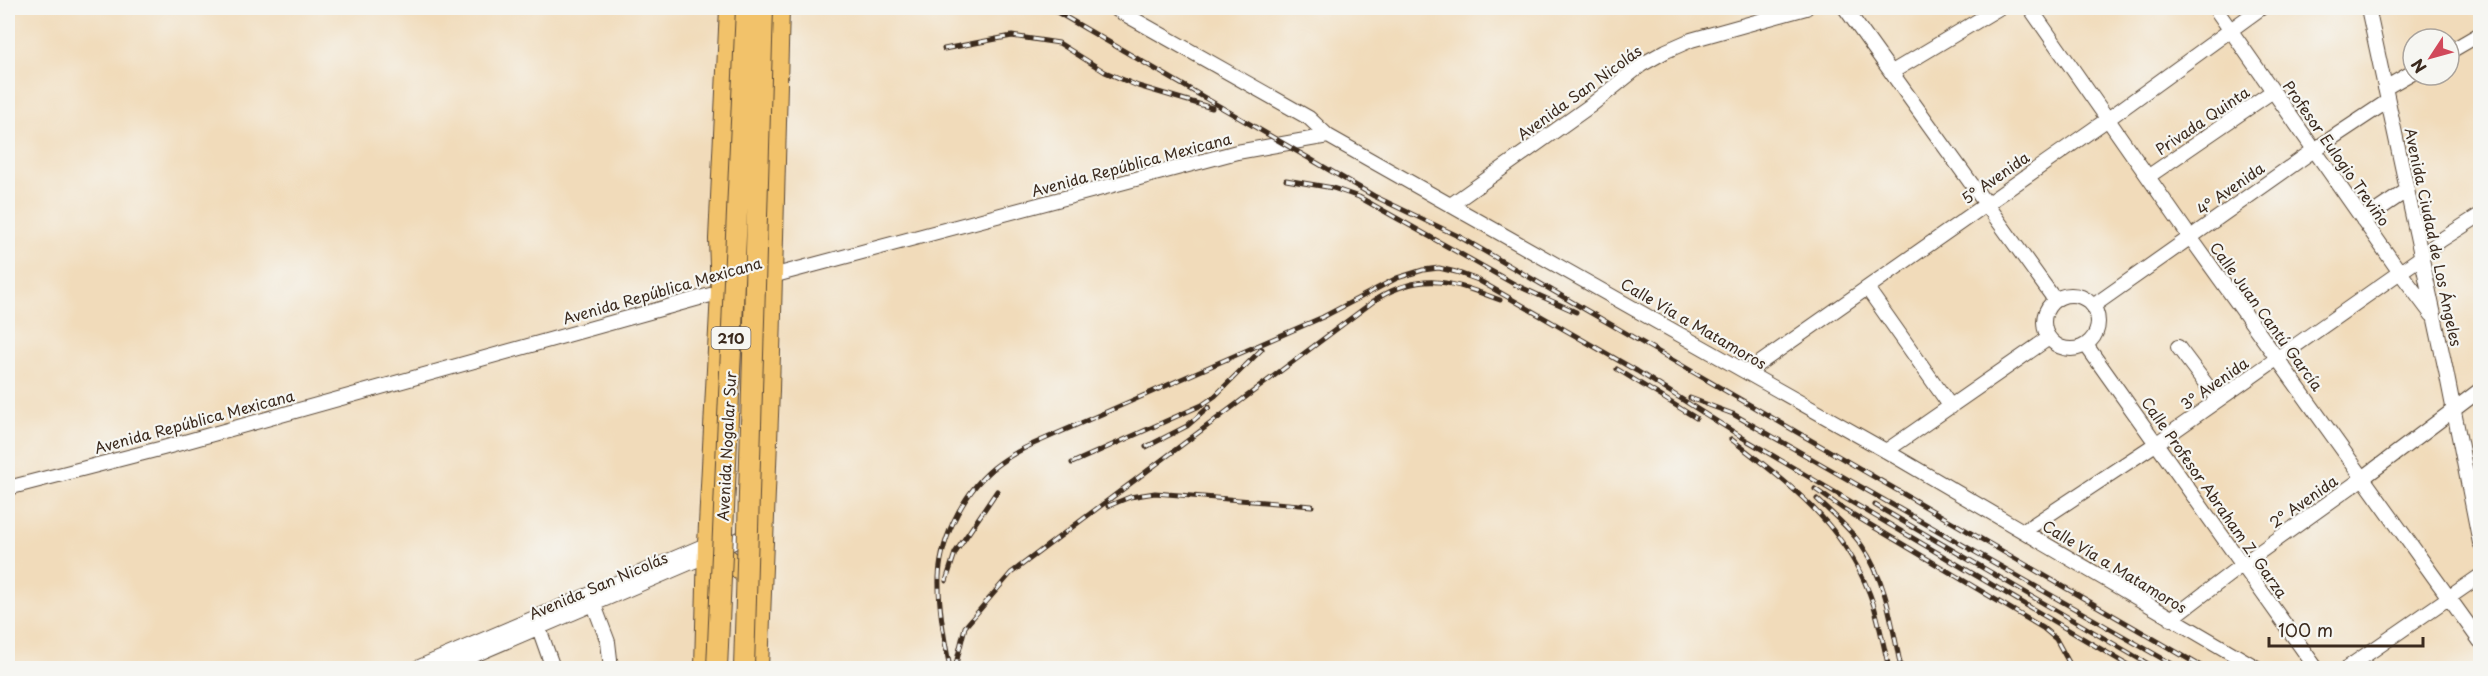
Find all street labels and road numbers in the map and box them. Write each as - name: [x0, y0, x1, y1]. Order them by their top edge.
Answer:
- street label: Avenida San Nicolás: [1512, 39, 1646, 145]
- street label: Profesor Eulogio Treviño: [2278, 76, 2396, 230]
- street label: Privada Quinta: [2150, 80, 2254, 160]
- street label: Avenida República Mexicana: [1029, 126, 1233, 202]
- street label: Avenida Ciudad de Los Ángeles: [2400, 126, 2469, 349]
- street label: 5° Avenida: [1956, 145, 2034, 209]
- street label: 4° Avenida: [2191, 156, 2269, 220]
- street label: Calle Juan Cantú García: [2205, 237, 2329, 396]
- street label: Avenida República Mexicana: [560, 251, 764, 329]
- street label: Calle Vía a Matamoros: [1617, 272, 1771, 374]
- road number: 210: [712, 327, 750, 349]
- street label: 3° Avenida: [2175, 351, 2253, 415]
- street label: Avenida Nogalar Sur: [711, 371, 741, 521]
- street label: Avenida República Mexicana: [92, 383, 296, 459]
- street label: Calle Profesor Abraham Z. Garza: [2136, 392, 2294, 603]
- street label: 2° Avenida: [2264, 469, 2342, 533]
- street label: Calle Vía a Matamoros: [2038, 514, 2192, 618]
- street label: Avenida San Nicolás: [525, 545, 671, 625]

